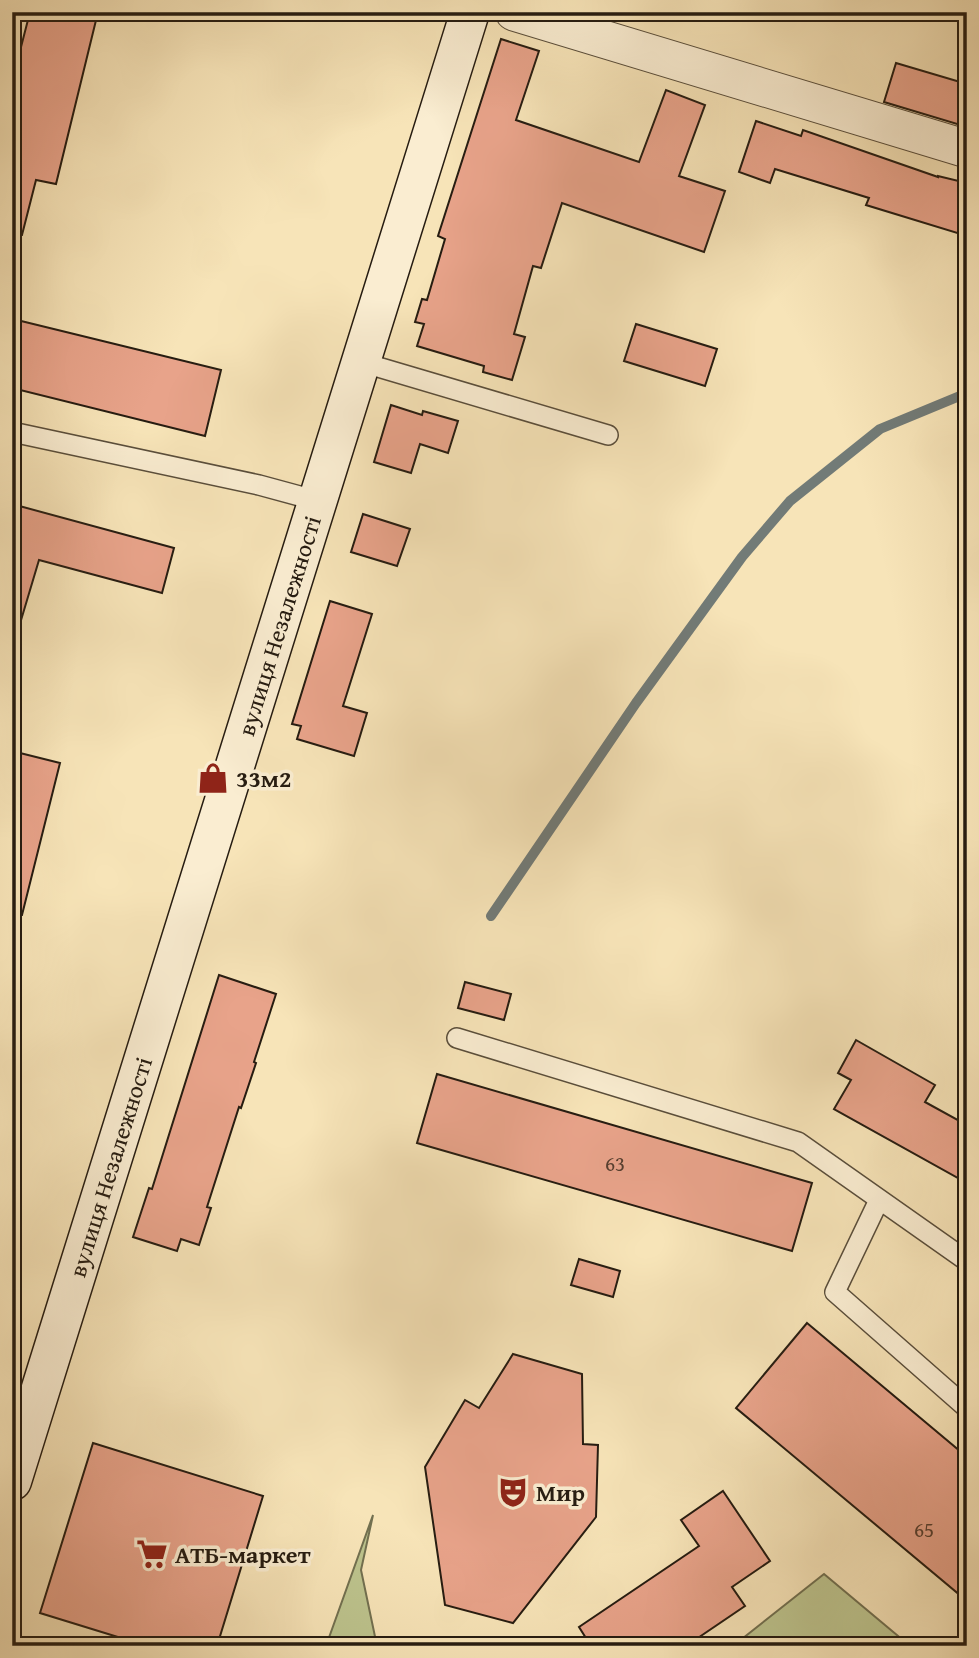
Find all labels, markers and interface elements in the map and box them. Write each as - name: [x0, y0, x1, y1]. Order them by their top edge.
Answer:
- street label: вулиця Незалежності: [228, 511, 330, 740]
- shop icon: 33м2: [196, 761, 230, 795]
- place label: 33м2: [236, 761, 291, 796]
- street label: вулиця Незалежності: [59, 1052, 161, 1281]
- house number: 63: [605, 1148, 625, 1179]
- theatre icon: Мир: [496, 1475, 530, 1509]
- place label: Мир: [536, 1475, 585, 1510]
- house number: 65: [914, 1514, 934, 1545]
- supermarket icon: АТБ-маркет: [135, 1537, 169, 1571]
- place label: АТБ-маркет: [175, 1537, 311, 1572]

